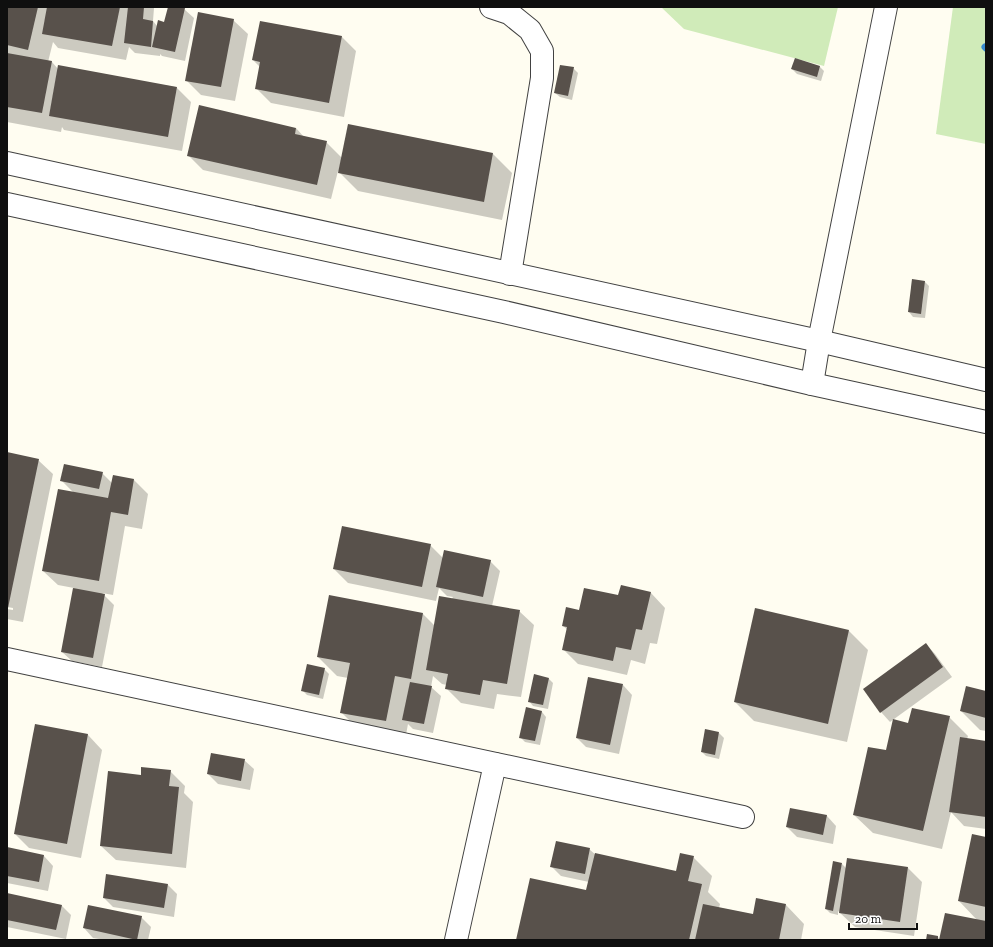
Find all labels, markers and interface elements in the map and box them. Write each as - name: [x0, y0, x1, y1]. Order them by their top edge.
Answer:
- scale bar: [849, 905, 917, 931]
- text: 20 m: [855, 912, 882, 926]

